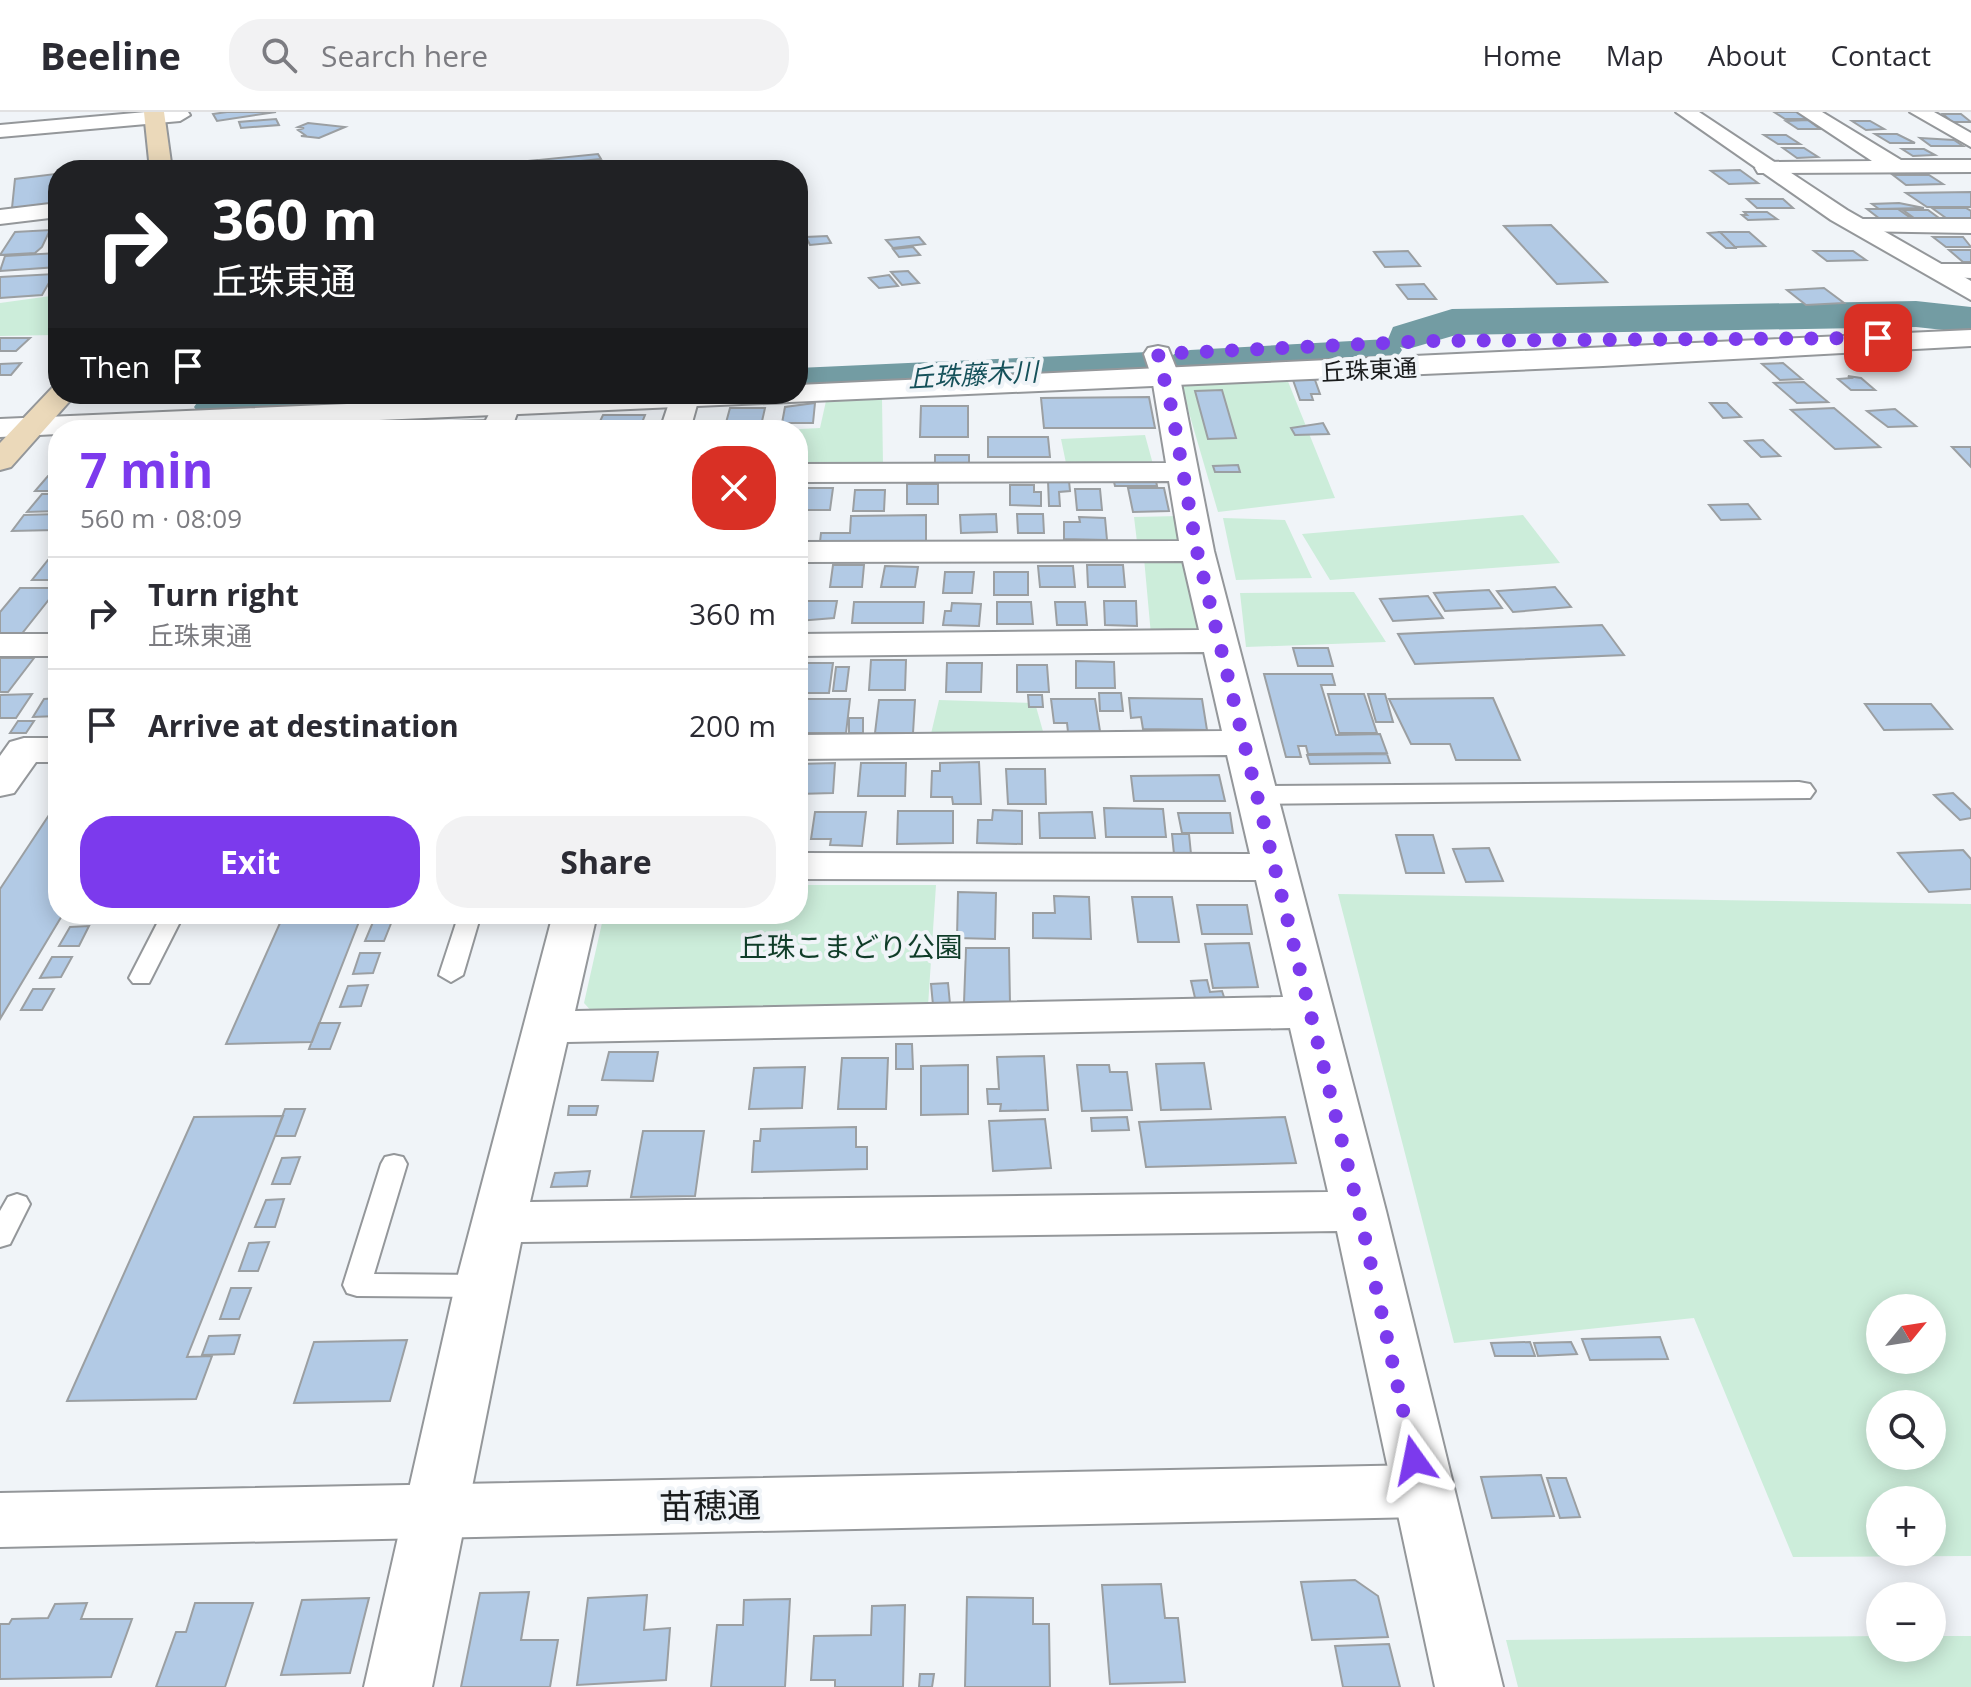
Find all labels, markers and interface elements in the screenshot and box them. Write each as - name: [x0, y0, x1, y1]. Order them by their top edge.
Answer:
- search box: [229, 19, 789, 91]
- text: Beeline: [40, 29, 181, 81]
- icon: search: [257, 33, 301, 77]
- text: Search here: [321, 35, 488, 76]
- text: Home: [1483, 36, 1562, 74]
- text: Map: [1606, 36, 1664, 74]
- text: About: [1708, 36, 1786, 74]
- text: Contact: [1830, 36, 1931, 74]
- text: 360 m: [212, 180, 378, 256]
- icon: right: [80, 192, 184, 296]
- text: 丘珠東通: [212, 256, 356, 305]
- pin: [1844, 304, 1912, 372]
- icon: arrive: [1856, 316, 1900, 360]
- icon: arrive: [166, 344, 210, 388]
- text: Then: [80, 346, 150, 387]
- street label: 丘珠東通: [1320, 350, 1418, 388]
- water label: 丘珠藤木川: [907, 352, 1042, 395]
- text: 7 min: [80, 437, 213, 502]
- button: close: [692, 446, 776, 530]
- text: 560 m · 08:09: [80, 500, 242, 536]
- text: Turn right: [148, 574, 299, 615]
- icon: right: [80, 591, 124, 635]
- text: 360 m: [689, 593, 776, 634]
- text: 丘珠東通: [148, 617, 252, 653]
- icon: arrive: [80, 703, 124, 747]
- text: Arrive at destination: [148, 705, 459, 746]
- text: 200 m: [689, 705, 776, 746]
- button: Exit: [80, 816, 420, 908]
- button: Share: [436, 816, 776, 908]
- park label: 丘珠こまどり公園: [739, 927, 963, 965]
- north arrow: [1866, 1294, 1946, 1374]
- map controls: [1866, 1294, 1946, 1662]
- button: search: [1866, 1390, 1946, 1470]
- position arrow: [1372, 1418, 1456, 1502]
- street label: 苗穂通: [659, 1481, 761, 1529]
- button: +: [1866, 1486, 1946, 1566]
- button: −: [1866, 1582, 1946, 1662]

